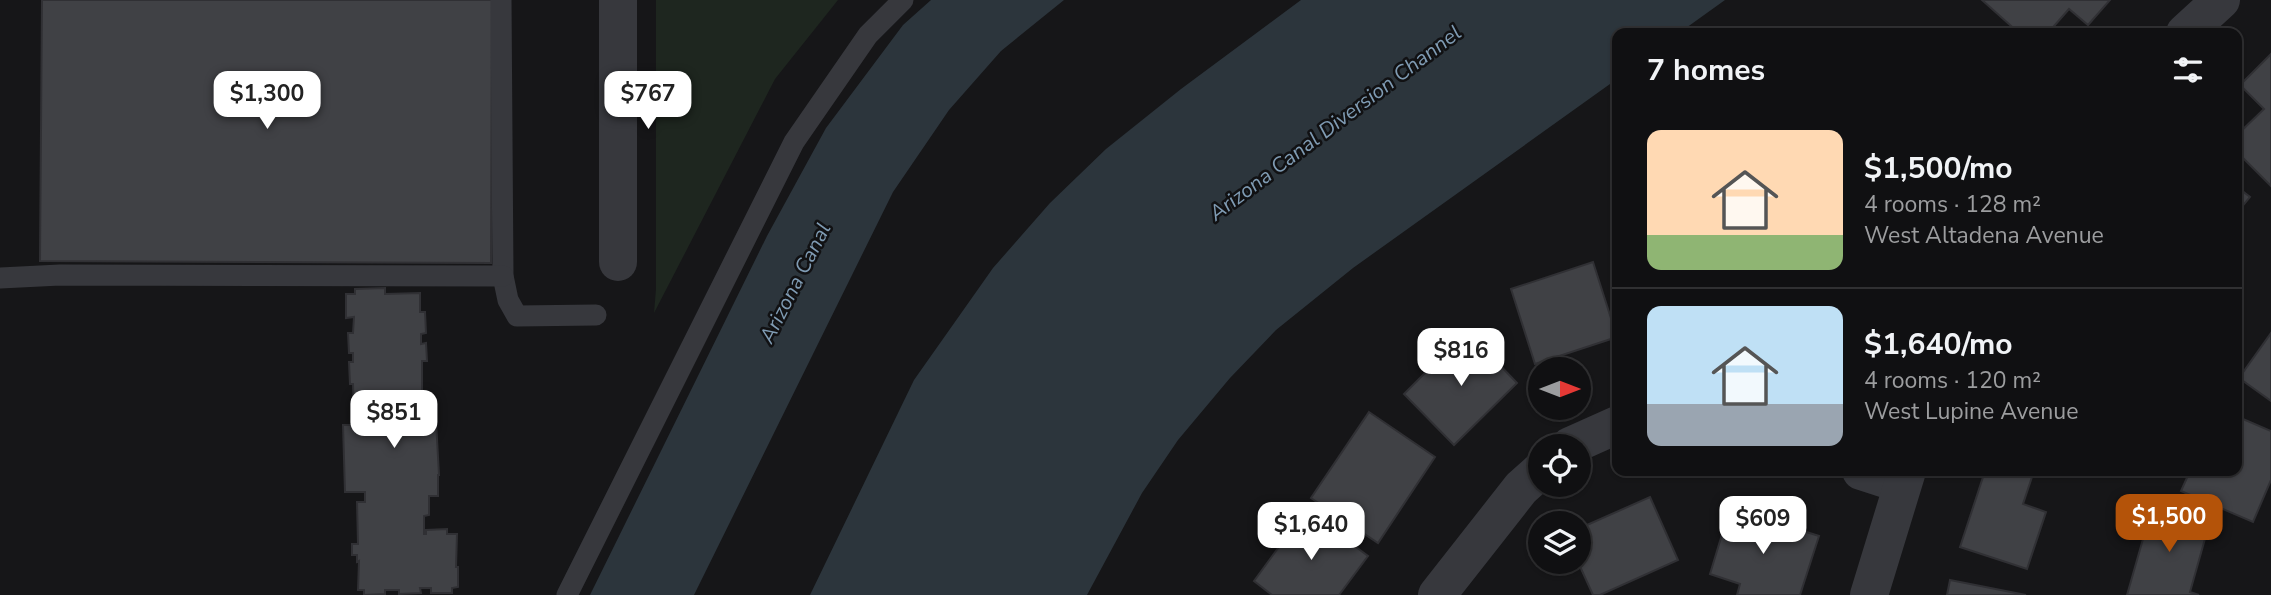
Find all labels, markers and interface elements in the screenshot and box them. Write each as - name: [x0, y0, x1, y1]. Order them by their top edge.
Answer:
- water label: Arizona Canal Diversion Channel: [1202, 19, 1467, 228]
- text: 7 homes: [1647, 50, 1765, 91]
- icon: filters: [2169, 51, 2207, 89]
- pin: $1,300: [210, 72, 324, 131]
- pin: $767: [607, 72, 689, 131]
- text: $1,300: [230, 78, 304, 109]
- text: $767: [620, 78, 676, 109]
- text: $1,500/mo: [1864, 148, 2013, 189]
- icon: home: [1703, 158, 1787, 242]
- text: 4 rooms · 128 m²: [1864, 189, 2041, 220]
- water label: Arizona Canal: [752, 218, 837, 349]
- text: West Altadena Avenue: [1864, 220, 2104, 251]
- text: $1,640/mo: [1864, 324, 2013, 365]
- pin: $816: [1420, 328, 1502, 388]
- icon: home: [1703, 334, 1787, 418]
- text: $816: [1433, 335, 1489, 366]
- north arrow: [1528, 357, 1591, 420]
- map controls: [1528, 357, 1591, 574]
- text: 4 rooms · 120 m²: [1864, 365, 2041, 396]
- pin: $851: [353, 391, 435, 450]
- text: West Lupine Avenue: [1864, 396, 2079, 427]
- text: $851: [366, 397, 422, 428]
- button: locate: [1528, 434, 1591, 497]
- pin: $1,500: [2112, 494, 2226, 554]
- pin: $609: [1722, 496, 1804, 556]
- text: $1,500: [2132, 501, 2206, 532]
- pin: $1,640: [1254, 503, 1368, 562]
- text: $609: [1735, 503, 1791, 534]
- text: $1,640: [1274, 509, 1348, 540]
- button: layers: [1528, 511, 1591, 574]

